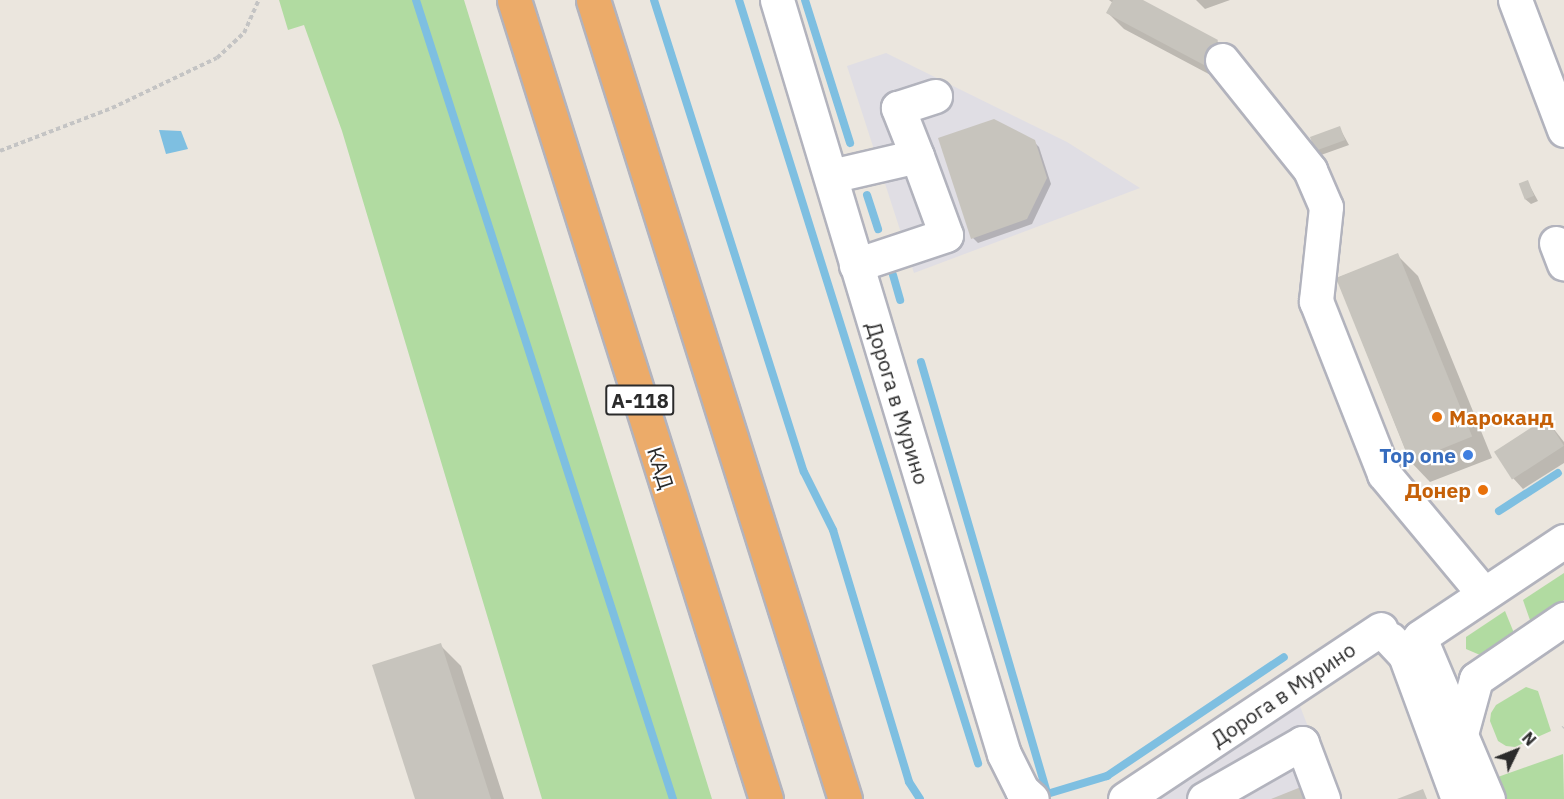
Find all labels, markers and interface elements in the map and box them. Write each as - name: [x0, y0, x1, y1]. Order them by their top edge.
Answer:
- street label: Дорога в Мурино: [861, 319, 935, 487]
- road number: А-118: [604, 383, 676, 417]
- place label: Мароканд: [1449, 404, 1554, 430]
- marker: Мароканд: [1430, 410, 1444, 424]
- place label: Top one: [1379, 442, 1456, 468]
- street label: КАД: [642, 444, 680, 492]
- marker: Top one: [1461, 448, 1475, 462]
- place label: Донер: [1405, 477, 1471, 503]
- marker: Донер: [1476, 483, 1490, 497]
- street label: Дорога в Мурино: [1206, 636, 1360, 752]
- north arrow: [1486, 721, 1546, 781]
- text: N: [1518, 728, 1540, 750]

